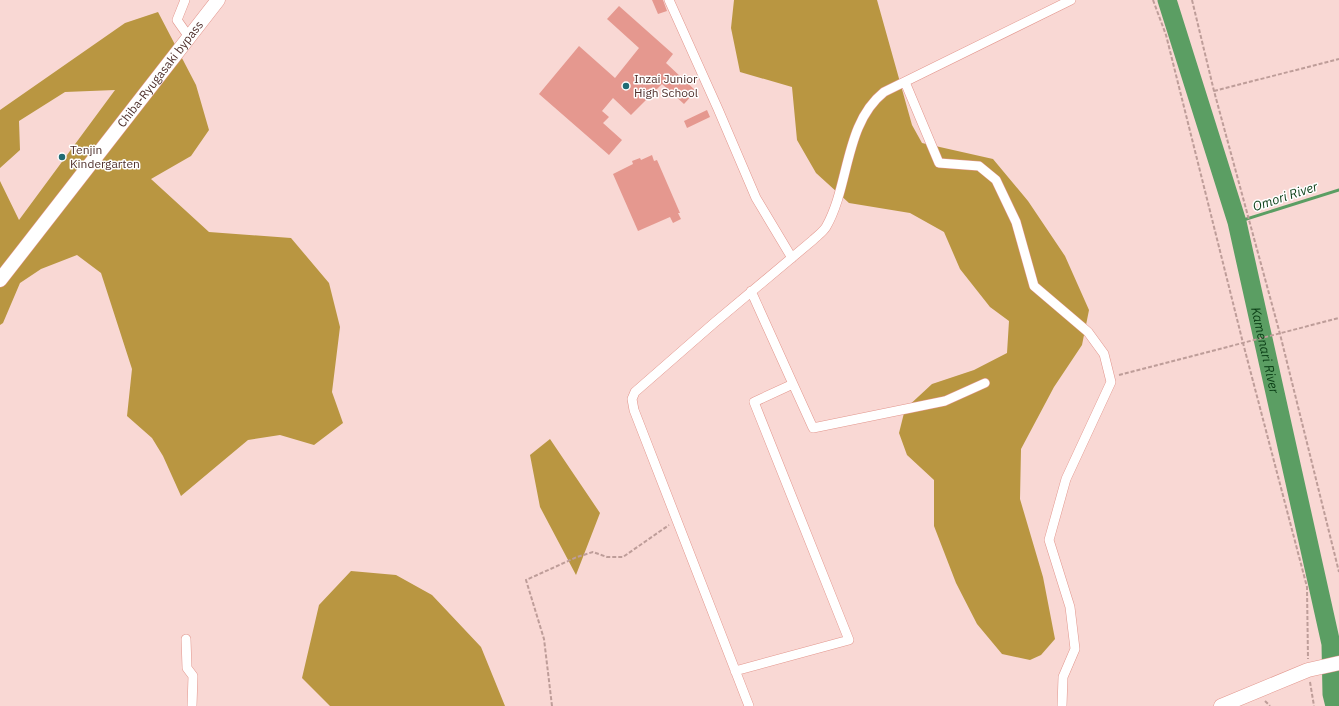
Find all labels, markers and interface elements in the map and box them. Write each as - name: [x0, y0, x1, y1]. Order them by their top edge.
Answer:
- street label: Chiba-Ryugasaki bypass: [114, 17, 206, 130]
- place label: Inzai Junior High School: [634, 71, 698, 100]
- marker: Inzai Junior High School: [621, 81, 631, 91]
- place label: Tenjin Kindergarten: [70, 142, 140, 171]
- marker: Tenjin Kindergarten: [57, 152, 67, 162]
- water label: Omori River: [1250, 178, 1321, 215]
- water label: Kamenari River: [1247, 305, 1283, 396]

